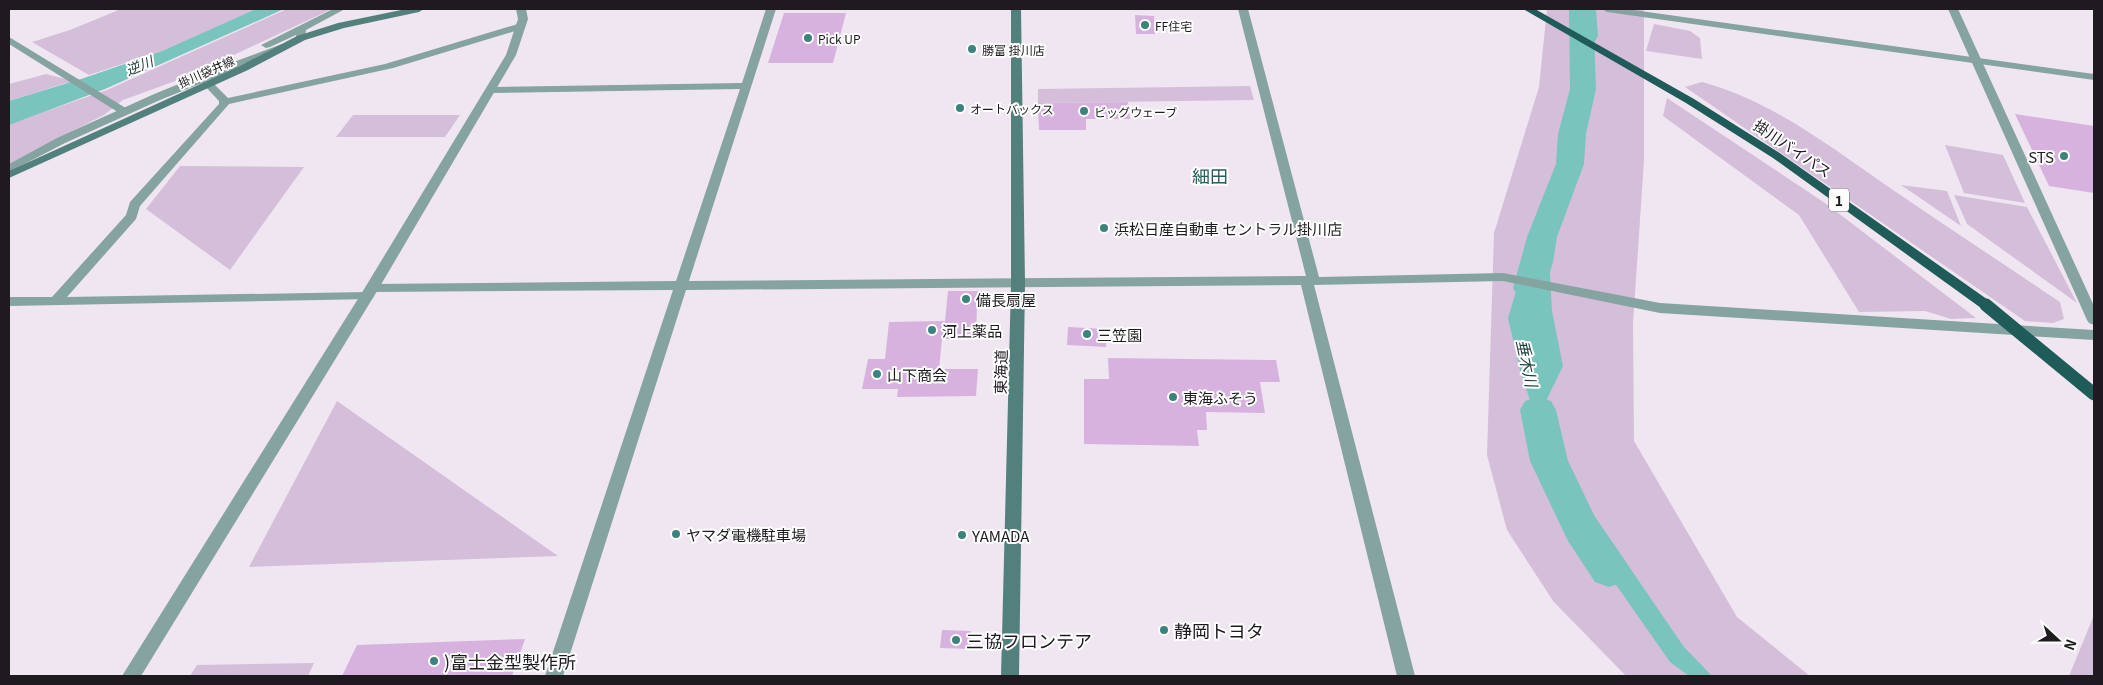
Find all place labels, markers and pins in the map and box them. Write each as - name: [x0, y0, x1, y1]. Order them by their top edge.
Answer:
- place label: FF住宅: [1155, 17, 1192, 34]
- marker: FF住宅: [1139, 19, 1151, 31]
- place label: Pick UP: [818, 30, 861, 47]
- marker: Pick UP: [802, 32, 814, 44]
- place label: 勝富 掛川店: [982, 41, 1045, 58]
- marker: 勝富 掛川店: [966, 43, 978, 55]
- place label: オートバックス: [970, 100, 1054, 117]
- marker: オートバックス: [954, 102, 966, 114]
- place label: ビッグウェーブ: [1094, 103, 1177, 120]
- marker: ビッグウェーブ: [1078, 105, 1090, 117]
- place label: STS: [2028, 146, 2054, 167]
- marker: STS: [2058, 150, 2070, 162]
- place label: 浜松日産自動車 セントラル掛川店: [1114, 218, 1342, 239]
- marker: 浜松日産自動車 セントラル掛川店: [1098, 222, 1110, 234]
- place label: 備長扇屋: [976, 289, 1036, 310]
- marker: 備長扇屋: [960, 293, 972, 305]
- place label: 河上薬品: [942, 320, 1002, 341]
- marker: 河上薬品: [926, 324, 938, 336]
- place label: 三笠園: [1097, 324, 1142, 345]
- marker: 三笠園: [1081, 328, 1093, 340]
- place label: 山下商会: [887, 364, 947, 385]
- marker: 山下商会: [871, 368, 883, 380]
- place label: 東海ふそう: [1183, 387, 1258, 408]
- marker: 東海ふそう: [1167, 391, 1179, 403]
- place label: ヤマダ電機駐車場: [686, 524, 806, 545]
- place label: YAMADA: [971, 525, 1030, 546]
- marker: ヤマダ電機駐車場: [670, 528, 682, 540]
- marker: YAMADA: [956, 529, 968, 541]
- place label: 静岡トヨタ: [1174, 617, 1264, 643]
- marker: 静岡トヨタ: [1158, 624, 1170, 636]
- place label: 三協フロンテア: [966, 627, 1092, 653]
- marker: 三協フロンテア: [950, 634, 962, 646]
- place label: )富士金型製作所: [444, 648, 576, 674]
- marker: )富士金型製作所: [428, 655, 440, 667]

